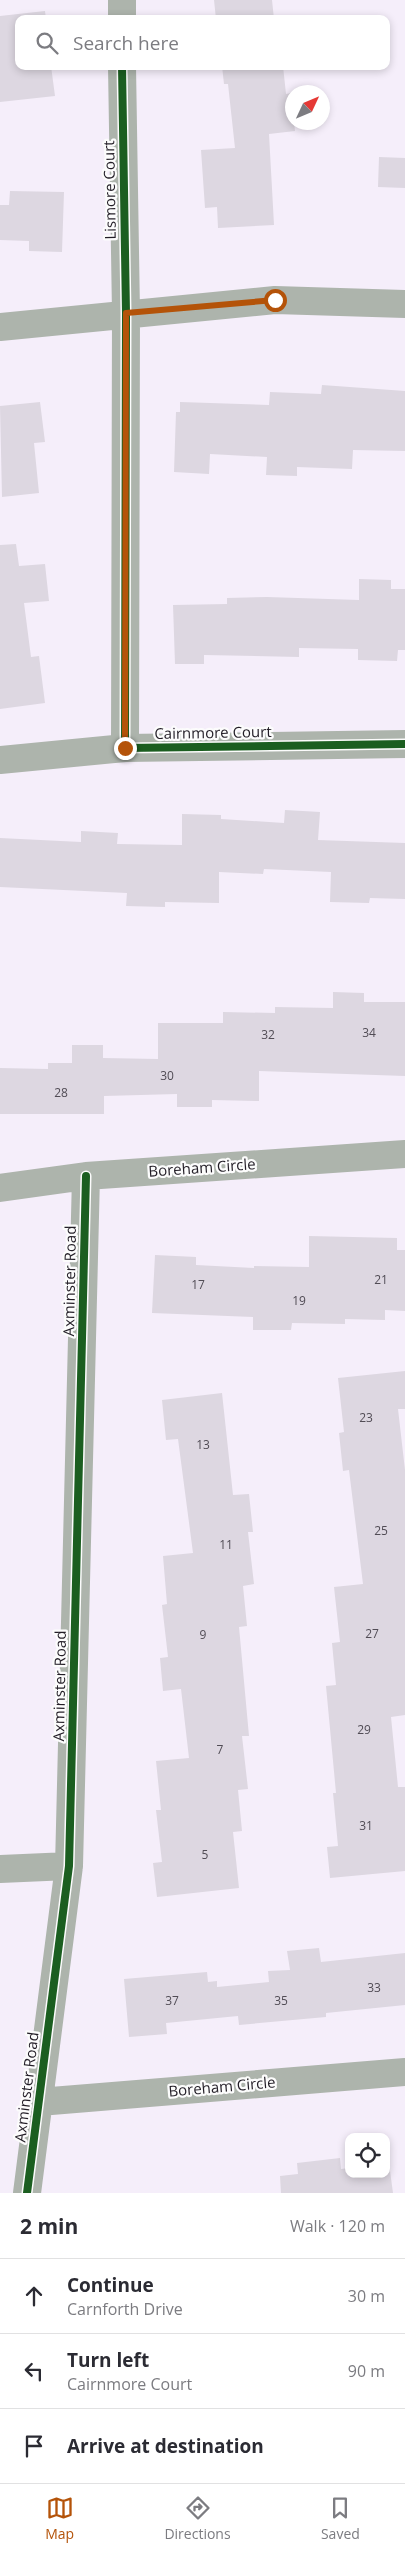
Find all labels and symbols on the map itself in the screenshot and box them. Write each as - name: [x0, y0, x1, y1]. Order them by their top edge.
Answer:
- north arrow: [285, 85, 330, 130]
- street label: Lismore Court: [98, 140, 120, 240]
- route start: [264, 289, 287, 312]
- street label: Cairnmore Court: [154, 721, 272, 743]
- route end: [114, 737, 137, 760]
- house number: 34: [362, 1024, 376, 1041]
- house number: 32: [261, 1026, 275, 1043]
- house number: 30: [160, 1067, 174, 1084]
- house number: 28: [54, 1084, 68, 1101]
- street label: Boreham Circle: [148, 1153, 256, 1181]
- street label: Axminster Road: [58, 1225, 80, 1337]
- house number: 21: [374, 1271, 388, 1288]
- house number: 17: [191, 1276, 205, 1293]
- house number: 19: [292, 1292, 306, 1309]
- house number: 23: [359, 1409, 373, 1426]
- house number: 13: [196, 1436, 210, 1453]
- house number: 25: [374, 1522, 388, 1539]
- house number: 11: [219, 1536, 233, 1553]
- house number: 27: [365, 1625, 379, 1642]
- house number: 9: [200, 1626, 207, 1643]
- street label: Axminster Road: [48, 1630, 70, 1742]
- house number: 29: [357, 1721, 371, 1738]
- house number: 7: [217, 1741, 224, 1758]
- house number: 31: [359, 1817, 373, 1834]
- house number: 5: [202, 1846, 209, 1863]
- house number: 33: [367, 1979, 381, 1996]
- house number: 37: [165, 1992, 179, 2009]
- house number: 35: [274, 1992, 288, 2009]
- street label: Axminster Road: [9, 2031, 43, 2143]
- street label: Boreham Circle: [168, 2071, 276, 2101]

